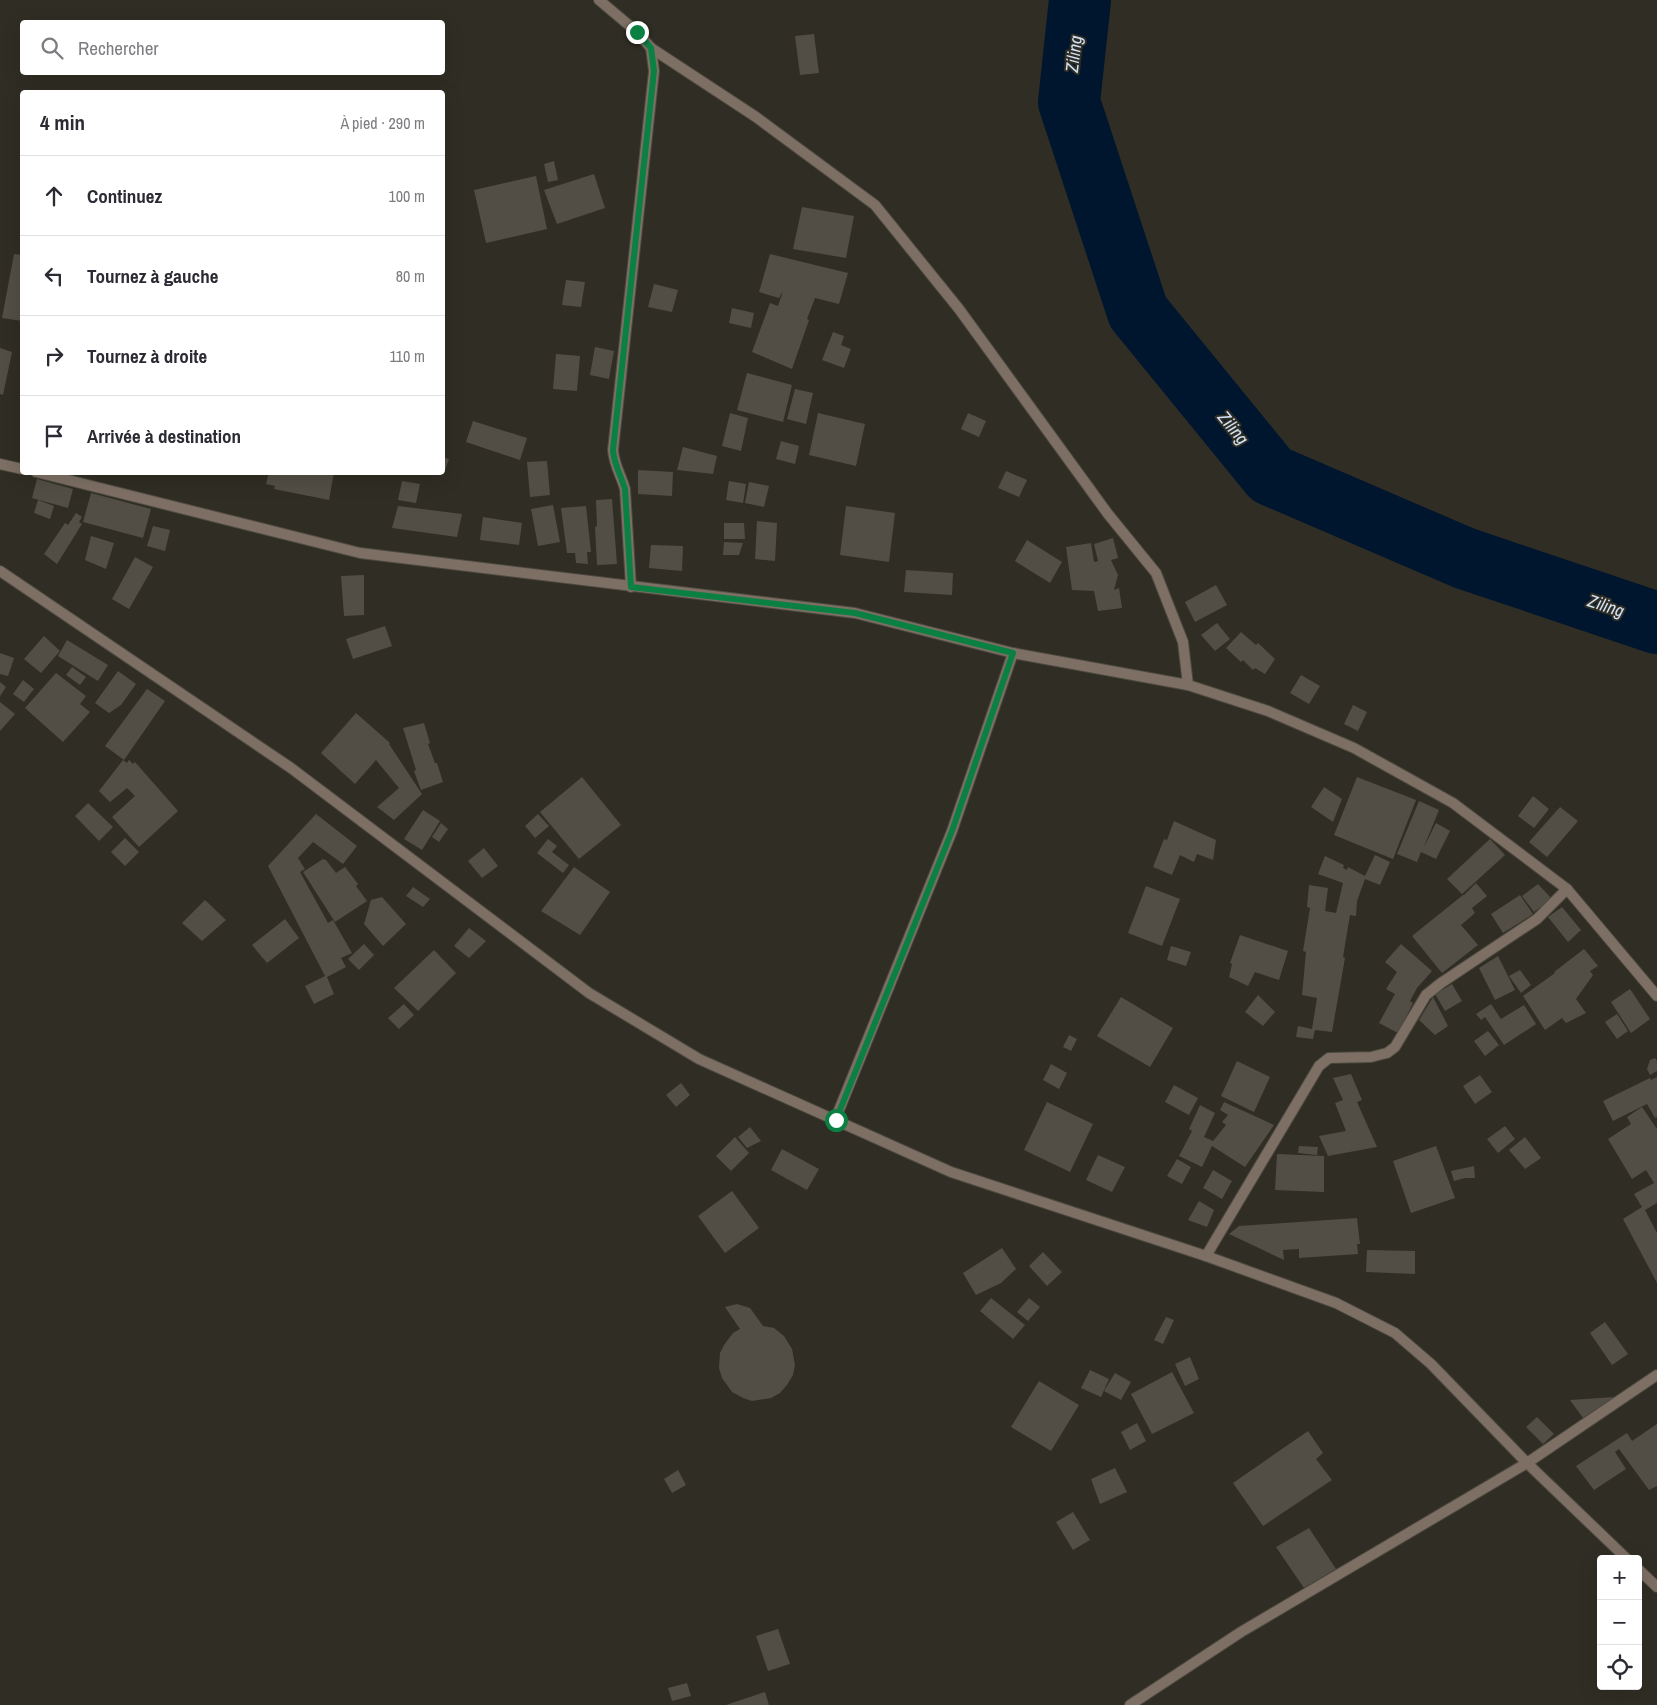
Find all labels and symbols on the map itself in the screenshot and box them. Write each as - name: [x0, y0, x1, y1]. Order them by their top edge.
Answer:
- route end: [626, 21, 649, 44]
- water label: Ziling: [1059, 34, 1088, 75]
- water label: Ziling: [1211, 405, 1255, 450]
- water label: Ziling: [1584, 587, 1628, 623]
- route start: [825, 1109, 848, 1132]

